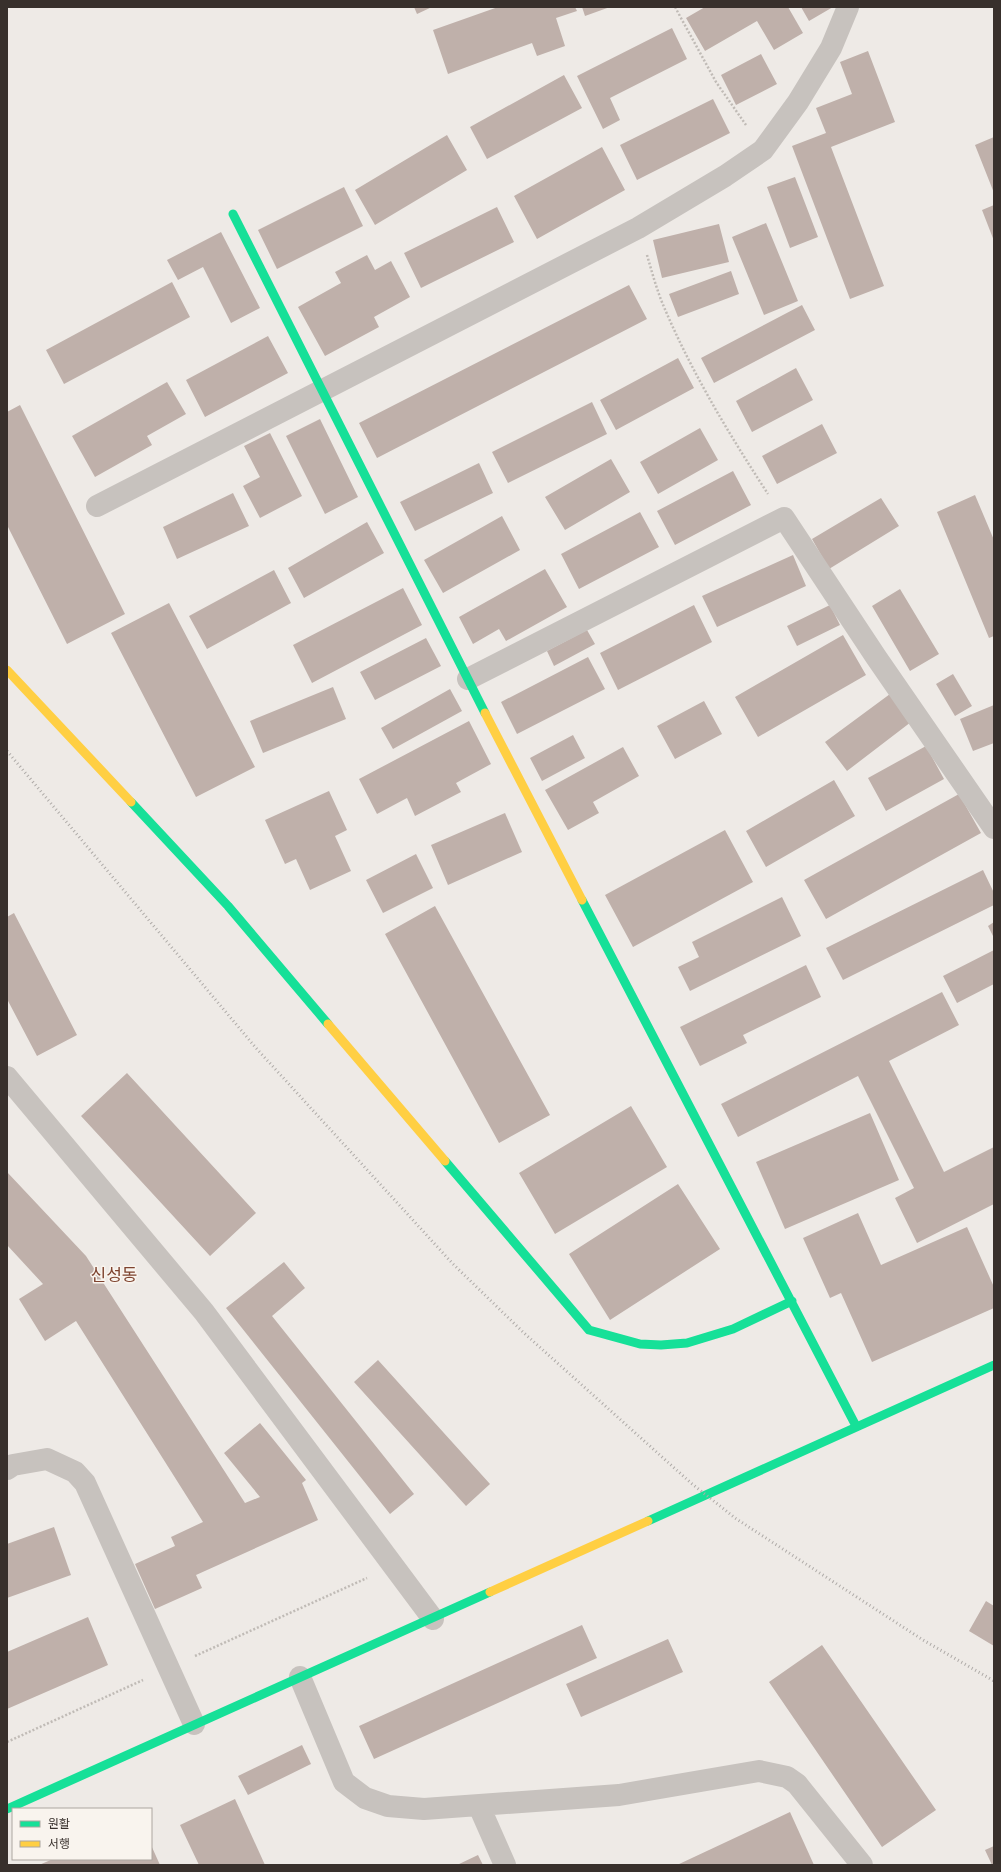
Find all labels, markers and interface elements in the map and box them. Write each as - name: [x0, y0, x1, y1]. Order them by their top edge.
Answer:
- district label: 신성동: [91, 1264, 137, 1285]
- legend: [12, 1808, 152, 1860]
- text: 원활: [48, 1816, 70, 1831]
- text: 서행: [48, 1836, 70, 1851]

